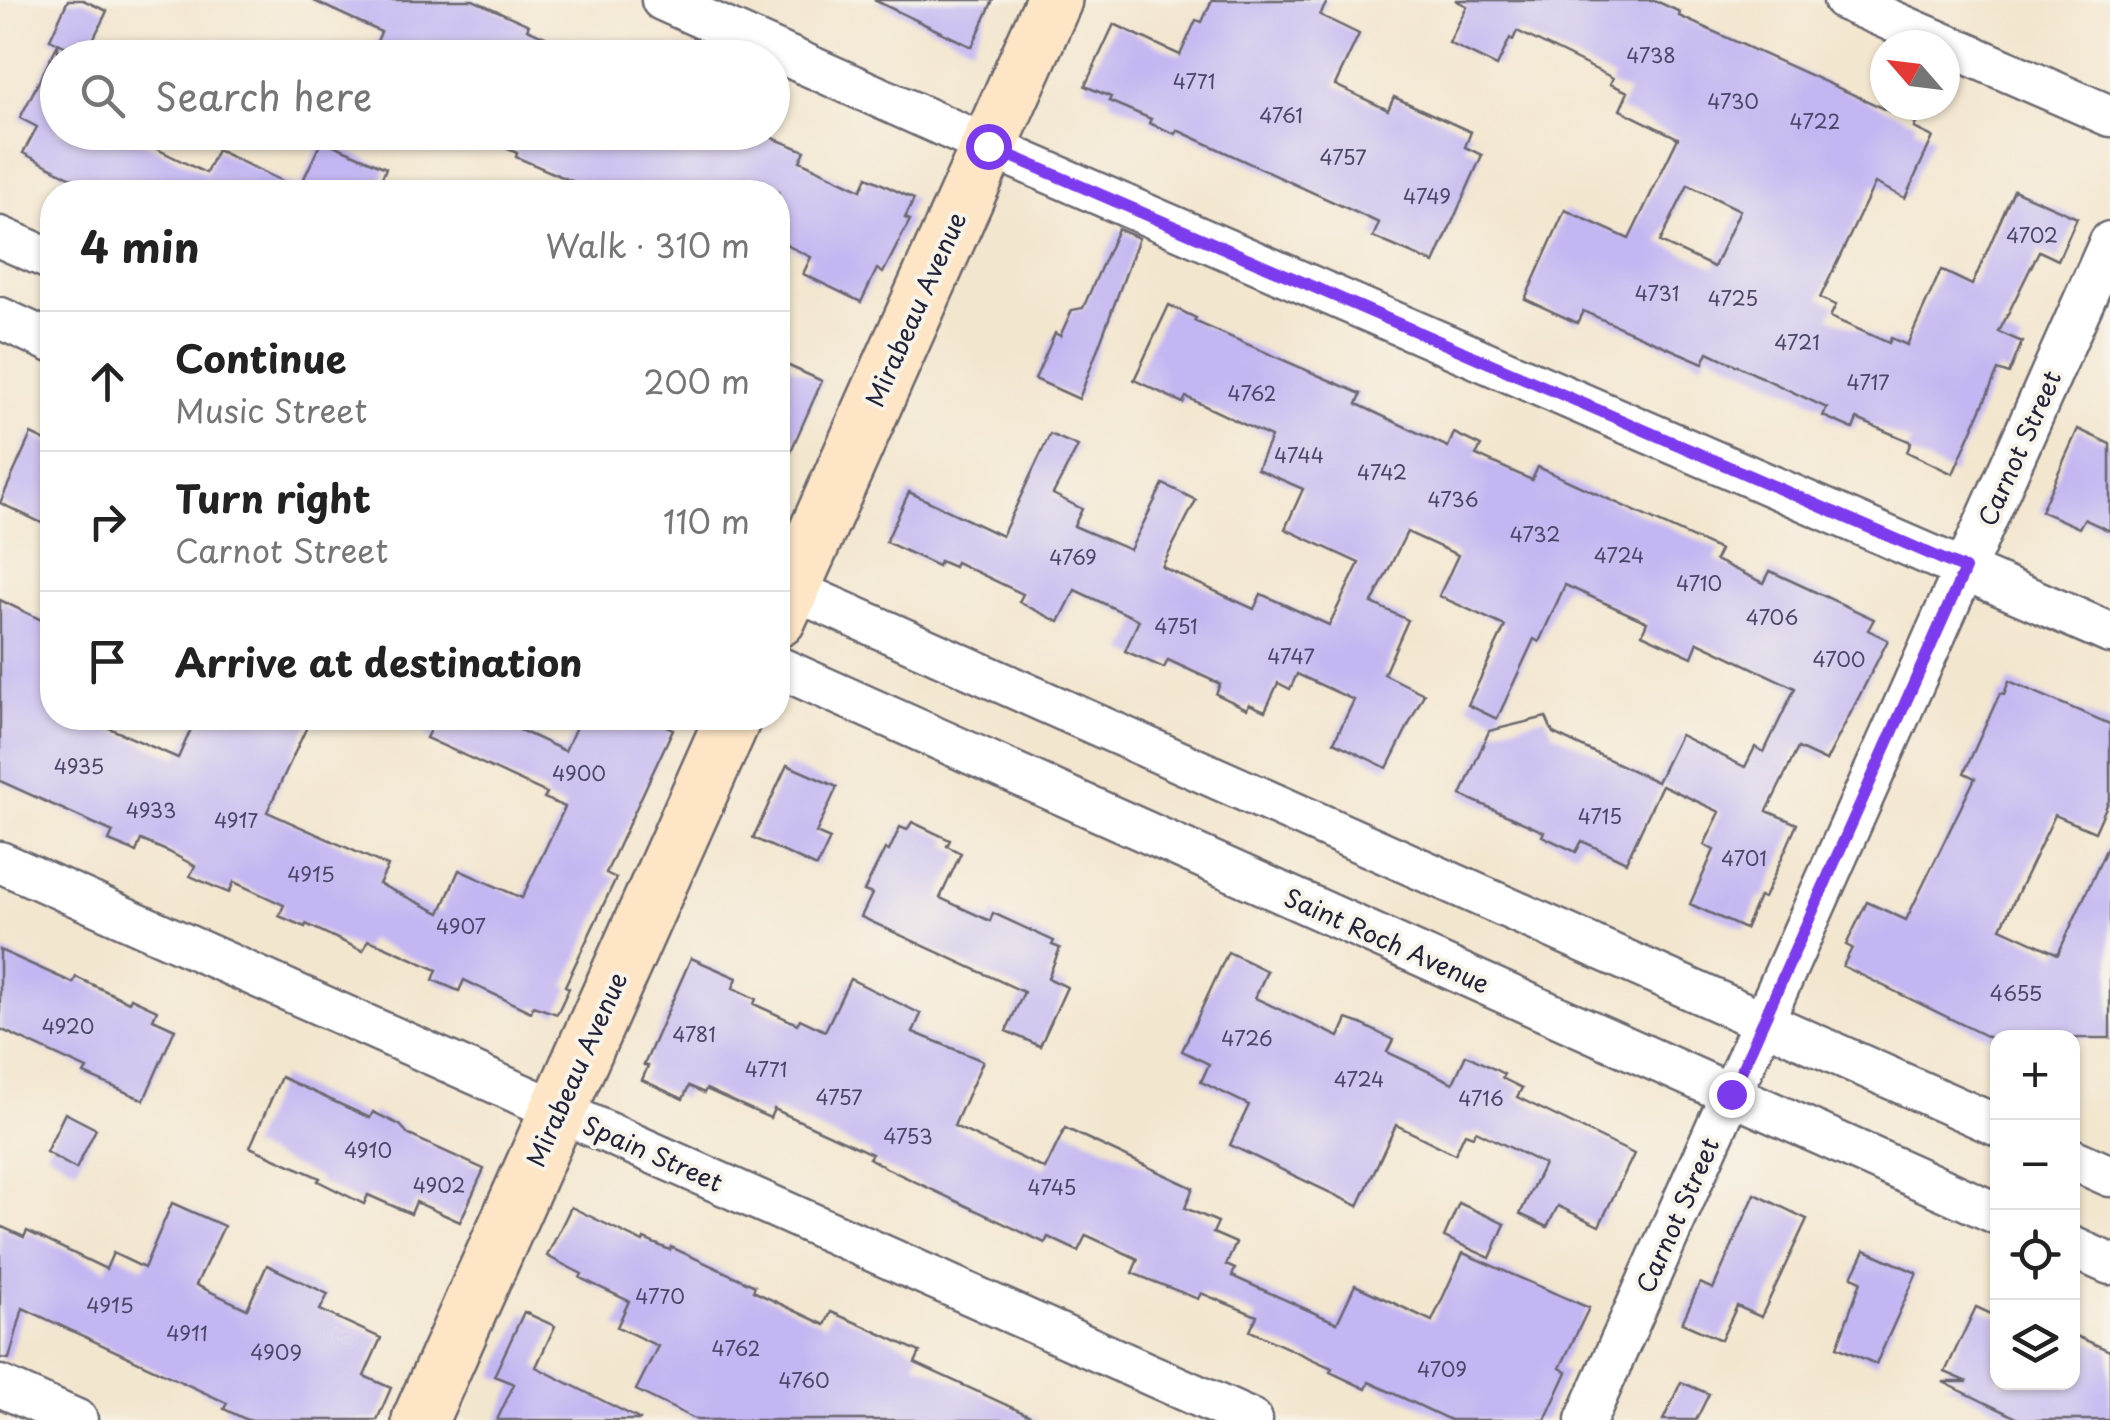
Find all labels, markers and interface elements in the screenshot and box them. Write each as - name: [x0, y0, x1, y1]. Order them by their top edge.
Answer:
- north arrow: [1870, 30, 1960, 120]
- search box: [40, 40, 790, 150]
- house number: 4738: [1626, 40, 1676, 70]
- house number: 4771: [1173, 66, 1215, 96]
- text: Search here: [155, 67, 372, 124]
- icon: search: [75, 68, 130, 123]
- house number: 4730: [1707, 86, 1759, 116]
- house number: 4761: [1259, 100, 1303, 130]
- house number: 4722: [1790, 106, 1840, 136]
- route start: [966, 124, 1012, 170]
- house number: 4757: [1319, 142, 1367, 172]
- house number: 4749: [1403, 181, 1451, 211]
- street label: Mirabeau Avenue: [855, 205, 975, 413]
- text: 4 min: [80, 214, 200, 277]
- house number: 4702: [2006, 220, 2058, 250]
- text: Walk · 310 m: [546, 221, 750, 269]
- house number: 4731: [1635, 278, 1679, 308]
- house number: 4725: [1708, 283, 1758, 313]
- house number: 4721: [1774, 327, 1820, 357]
- text: Continue: [175, 329, 346, 386]
- icon: ahead: [80, 354, 135, 409]
- text: 200 m: [643, 357, 750, 405]
- street label: Carnot Street: [1968, 364, 2070, 532]
- house number: 4717: [1847, 367, 1889, 397]
- house number: 4762: [1228, 378, 1276, 408]
- text: Music Street: [175, 386, 367, 434]
- house number: 4744: [1274, 440, 1324, 470]
- house number: 4742: [1357, 457, 1407, 487]
- text: Turn right: [175, 469, 371, 526]
- house number: 4736: [1428, 484, 1478, 514]
- icon: right: [80, 494, 135, 549]
- text: 110 m: [663, 497, 750, 545]
- house number: 4732: [1510, 519, 1560, 549]
- text: Carnot Street: [175, 526, 388, 574]
- house number: 4724: [1594, 540, 1644, 570]
- house number: 4769: [1049, 542, 1097, 572]
- house number: 4710: [1676, 568, 1722, 598]
- house number: 4706: [1746, 602, 1798, 632]
- house number: 4751: [1154, 611, 1198, 641]
- text: Arrive at destination: [175, 633, 583, 690]
- icon: arrive: [80, 634, 135, 689]
- house number: 4747: [1267, 641, 1315, 671]
- house number: 4700: [1812, 644, 1866, 674]
- house number: 4935: [54, 751, 104, 781]
- house number: 4900: [552, 758, 606, 788]
- house number: 4933: [126, 795, 176, 825]
- house number: 4715: [1578, 801, 1622, 831]
- house number: 4917: [214, 805, 258, 835]
- house number: 4701: [1721, 843, 1767, 873]
- house number: 4915: [287, 859, 335, 889]
- street label: Saint Roch Avenue: [1278, 878, 1496, 1002]
- house number: 4907: [436, 911, 486, 941]
- street label: Mirabeau Avenue: [516, 965, 636, 1173]
- house number: 4655: [1990, 978, 2042, 1008]
- house number: 4920: [42, 1011, 94, 1041]
- house number: 4781: [672, 1019, 716, 1049]
- house number: 4726: [1221, 1023, 1273, 1053]
- map controls: [1990, 1030, 2080, 1390]
- button: +: [1990, 1030, 2080, 1120]
- house number: 4771: [745, 1054, 787, 1084]
- house number: 4724: [1334, 1064, 1384, 1094]
- route end: [1709, 1072, 1755, 1118]
- house number: 4757: [815, 1082, 863, 1112]
- house number: 4716: [1458, 1083, 1504, 1113]
- street label: Spain Street: [577, 1105, 729, 1201]
- button: −: [1990, 1120, 2080, 1210]
- house number: 4753: [883, 1121, 933, 1151]
- street label: Carnot Street: [1626, 1131, 1728, 1299]
- house number: 4910: [344, 1135, 392, 1165]
- house number: 4902: [413, 1170, 465, 1200]
- house number: 4745: [1028, 1172, 1076, 1202]
- button: locate: [1990, 1210, 2080, 1300]
- house number: 4770: [635, 1281, 685, 1311]
- house number: 4915: [86, 1290, 134, 1320]
- button: layers: [1990, 1300, 2080, 1390]
- house number: 4911: [166, 1318, 208, 1348]
- house number: 4762: [712, 1333, 760, 1363]
- house number: 4909: [250, 1337, 302, 1367]
- house number: 4709: [1417, 1354, 1467, 1384]
- house number: 4760: [778, 1365, 830, 1395]

